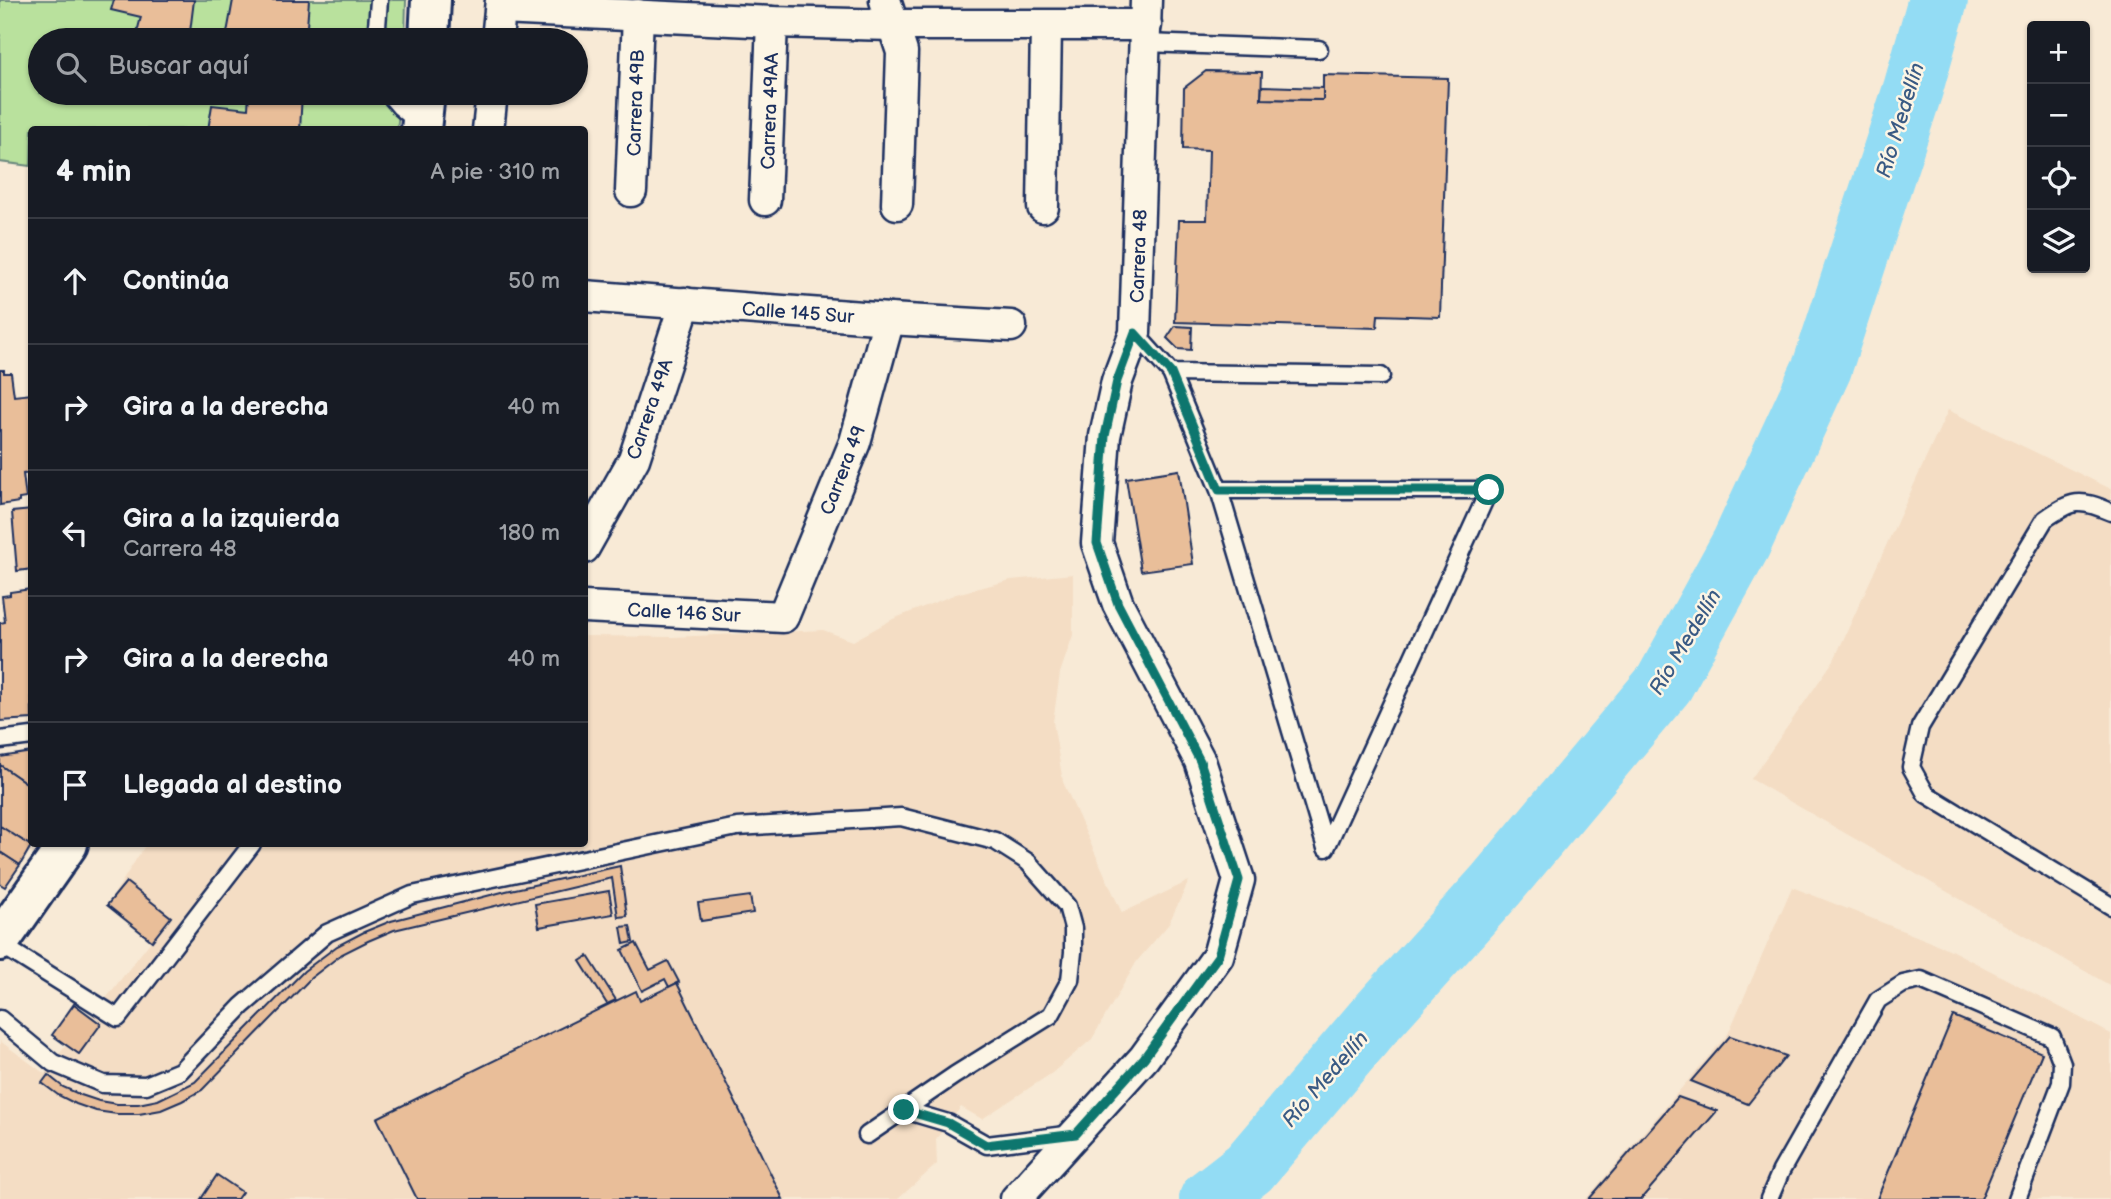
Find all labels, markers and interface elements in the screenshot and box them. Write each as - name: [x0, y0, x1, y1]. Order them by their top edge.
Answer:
- map controls: [2027, 21, 2090, 273]
- button: +: [2027, 21, 2090, 84]
- search box: [28, 28, 588, 105]
- icon: search: [52, 48, 90, 86]
- street label: Carrera 49B: [623, 49, 650, 157]
- text: Buscar aquí: [108, 51, 249, 82]
- street label: Carrera 49AA: [757, 52, 784, 170]
- water label: Río Medellín: [1871, 60, 1930, 181]
- button: −: [2027, 84, 2090, 147]
- button: locate: [2027, 147, 2090, 210]
- text: 4 min: [56, 154, 131, 190]
- text: A pie · 310 m: [431, 158, 560, 186]
- street label: Carrera 48: [1126, 209, 1153, 303]
- button: layers: [2027, 210, 2090, 273]
- icon: ahead: [56, 262, 94, 300]
- text: Continúa: [123, 266, 230, 297]
- text: 50 m: [508, 267, 560, 295]
- street label: Calle 145 Sur: [741, 298, 856, 329]
- street label: Carrera 49A: [622, 356, 679, 463]
- icon: right: [56, 388, 94, 426]
- text: Gira a la derecha: [123, 392, 329, 423]
- text: 40 m: [507, 393, 560, 421]
- street label: Carrera 49: [816, 423, 871, 518]
- route start: [1473, 474, 1504, 505]
- text: Gira a la izquierda: [123, 504, 340, 535]
- icon: left: [56, 514, 94, 552]
- text: 180 m: [499, 519, 560, 547]
- text: Carrera 48: [123, 535, 237, 563]
- water label: Río Medellín: [1644, 585, 1727, 700]
- street label: Calle 146 Sur: [627, 599, 742, 628]
- icon: right: [56, 640, 94, 678]
- text: Gira a la derecha: [123, 644, 329, 675]
- text: 40 m: [507, 645, 560, 673]
- icon: arrive: [56, 766, 94, 804]
- text: Llegada al destino: [123, 770, 342, 801]
- water label: Río Medellín: [1277, 1026, 1374, 1132]
- route end: [888, 1094, 919, 1125]

